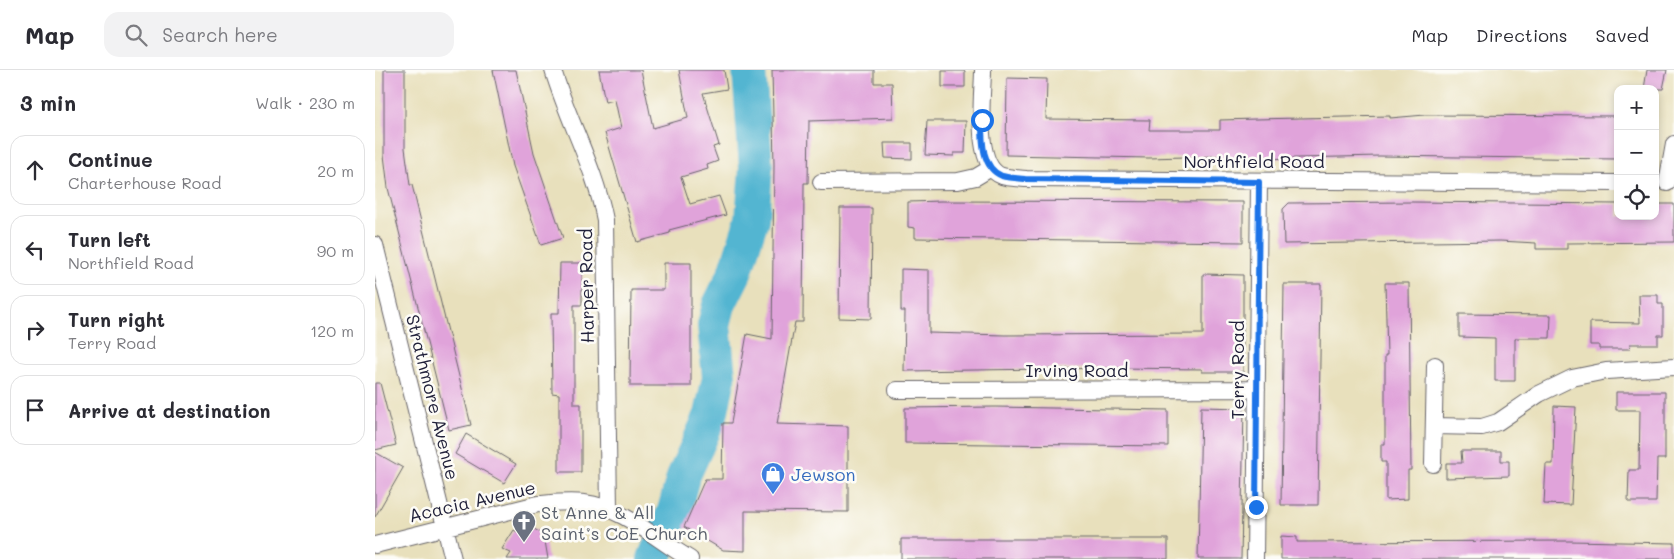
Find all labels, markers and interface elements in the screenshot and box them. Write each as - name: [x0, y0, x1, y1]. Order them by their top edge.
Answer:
- search box: [104, 12, 454, 57]
- text: Map: [25, 19, 74, 50]
- icon: search: [122, 21, 150, 49]
- text: Search here: [162, 22, 278, 47]
- text: Map: [1411, 23, 1448, 47]
- text: Directions: [1476, 23, 1568, 47]
- text: Saved: [1596, 23, 1649, 47]
- map controls: [1614, 85, 1659, 220]
- button: +: [1614, 85, 1659, 130]
- text: 3 min: [20, 89, 76, 116]
- text: Walk · 230 m: [255, 92, 355, 113]
- route start: [971, 109, 994, 132]
- button: −: [1614, 130, 1659, 175]
- text: Continue: [68, 147, 153, 172]
- street label: Northfield Road: [1183, 149, 1325, 173]
- icon: ahead: [21, 156, 49, 184]
- text: 20 m: [317, 160, 354, 181]
- text: Charterhouse Road: [68, 172, 221, 193]
- button: locate: [1614, 175, 1659, 220]
- text: Turn left: [68, 227, 151, 252]
- street label: Harper Road: [573, 228, 599, 344]
- icon: left: [21, 236, 49, 264]
- text: 90 m: [317, 240, 354, 261]
- text: Northfield Road: [68, 252, 194, 273]
- text: Turn right: [68, 307, 165, 332]
- street label: Strathmore Avenue: [401, 312, 465, 482]
- icon: right: [21, 316, 49, 344]
- text: 120 m: [310, 320, 354, 341]
- street label: Terry Road: [1225, 320, 1249, 420]
- text: Terry Road: [68, 332, 156, 353]
- street label: Irving Road: [1026, 358, 1128, 382]
- icon: arrive: [21, 396, 49, 424]
- text: Arrive at destination: [68, 398, 271, 423]
- shop icon: Jewson: [760, 461, 786, 495]
- place label: Jewson: [791, 462, 855, 486]
- street label: Acacia Avenue: [406, 475, 538, 527]
- route end: [1245, 496, 1268, 519]
- place label: St Anne & All Saint’s CoE Church: [541, 500, 707, 545]
- church icon: St Anne & All Saint’s CoE Church: [511, 509, 537, 543]

